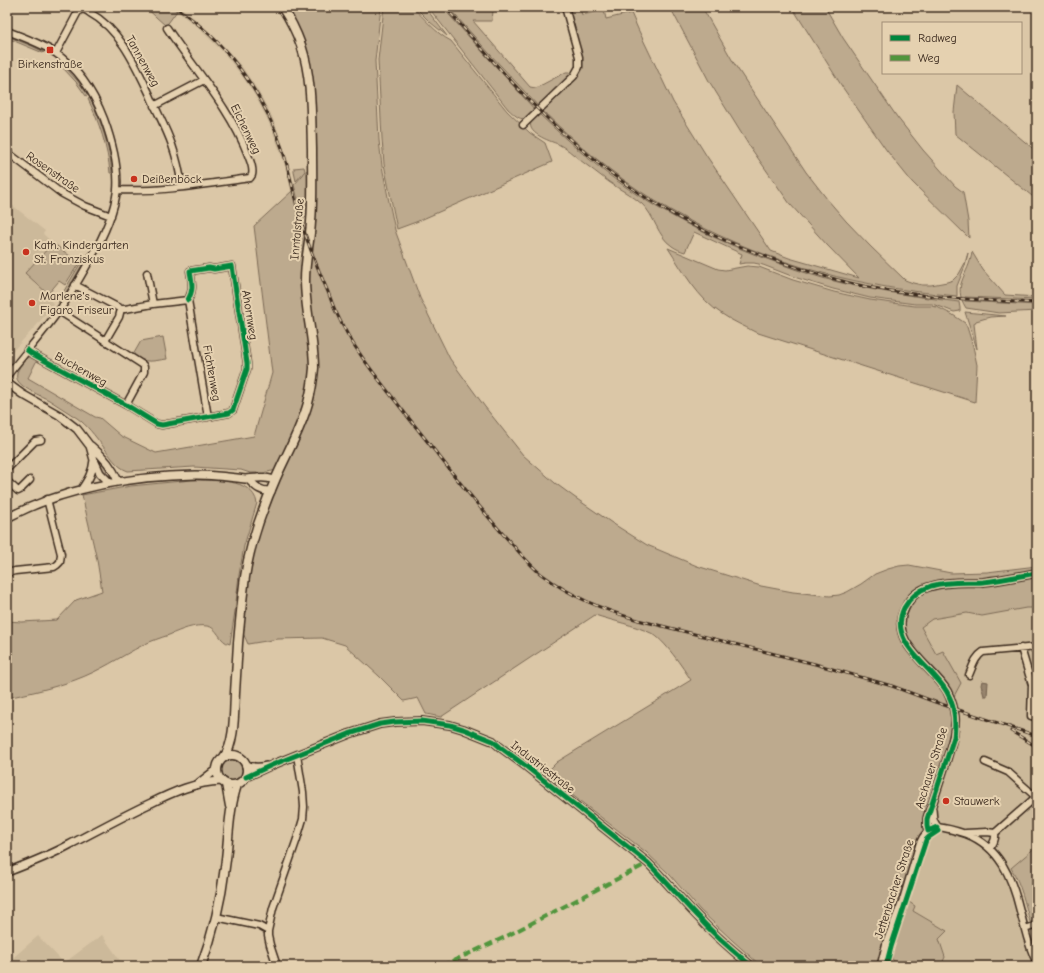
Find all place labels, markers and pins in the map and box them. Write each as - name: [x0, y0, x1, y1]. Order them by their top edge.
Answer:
- marker: Birkenstraße: [45, 45, 55, 55]
- place label: Birkenstraße: [18, 57, 82, 71]
- place label: Deißenböck: [142, 172, 202, 186]
- marker: Deißenböck: [129, 174, 139, 184]
- place label: Kath. Kindergarten St. Franziskus: [34, 238, 129, 266]
- marker: Kath. Kindergarten St. Franziskus: [21, 247, 31, 257]
- place label: Marlene's Figaro Friseur: [40, 289, 114, 317]
- marker: Marlene's Figaro Friseur: [27, 298, 37, 308]
- place label: Stauwerk: [954, 794, 1000, 808]
- marker: Stauwerk: [941, 796, 951, 806]

